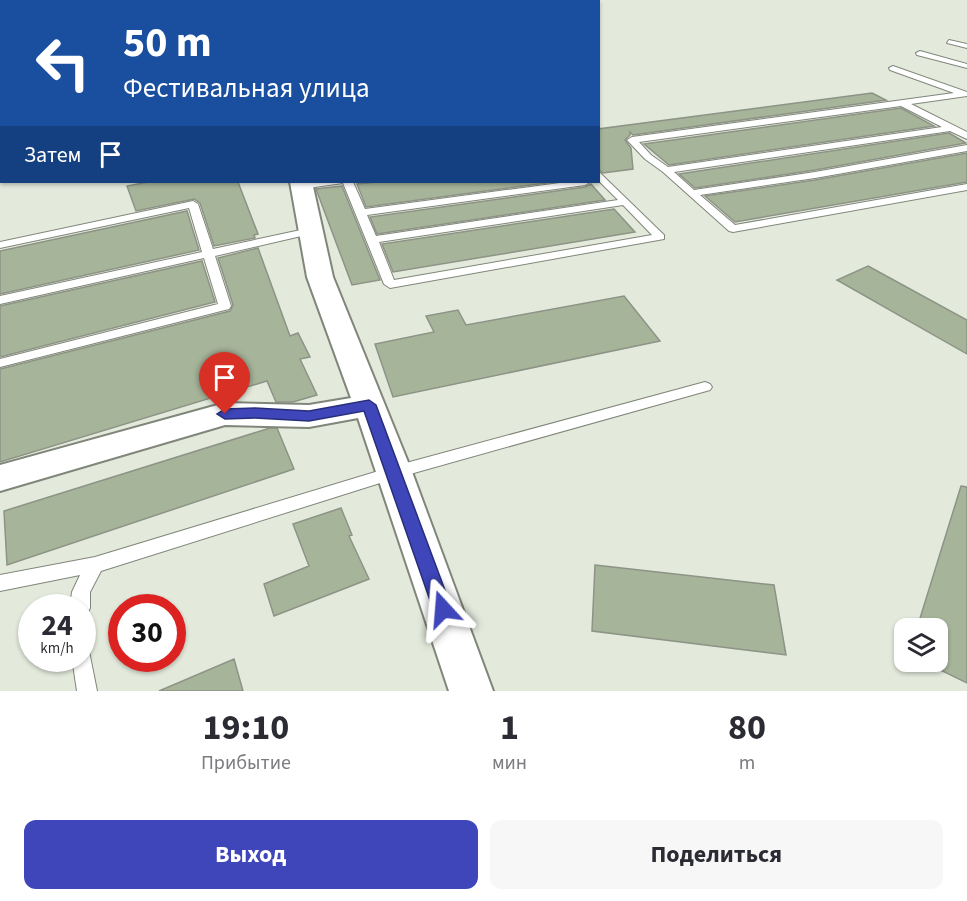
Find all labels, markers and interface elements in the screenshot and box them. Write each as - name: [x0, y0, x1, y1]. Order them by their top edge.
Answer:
- text: 50 m: [123, 13, 212, 73]
- icon: left: [24, 24, 102, 102]
- text: Фестивальная улица: [123, 69, 370, 108]
- icon: arrive: [94, 138, 127, 171]
- text: Затем: [24, 139, 82, 171]
- pin: [199, 352, 250, 414]
- icon: arrive: [208, 361, 241, 394]
- position arrow: [411, 577, 475, 641]
- speed limit sign: 30: [108, 594, 186, 672]
- text: 24: [41, 604, 73, 647]
- map controls: [894, 618, 948, 672]
- button: layers: [894, 618, 948, 672]
- text: km/h: [40, 638, 74, 659]
- text: 19:10: [203, 702, 289, 753]
- text: 1: [500, 702, 519, 753]
- text: 80: [728, 702, 766, 753]
- text: Прибытие: [201, 749, 291, 777]
- text: мин: [492, 749, 527, 777]
- text: m: [739, 749, 755, 777]
- button: Выход: [24, 820, 478, 889]
- button: Поделиться: [490, 820, 943, 889]

